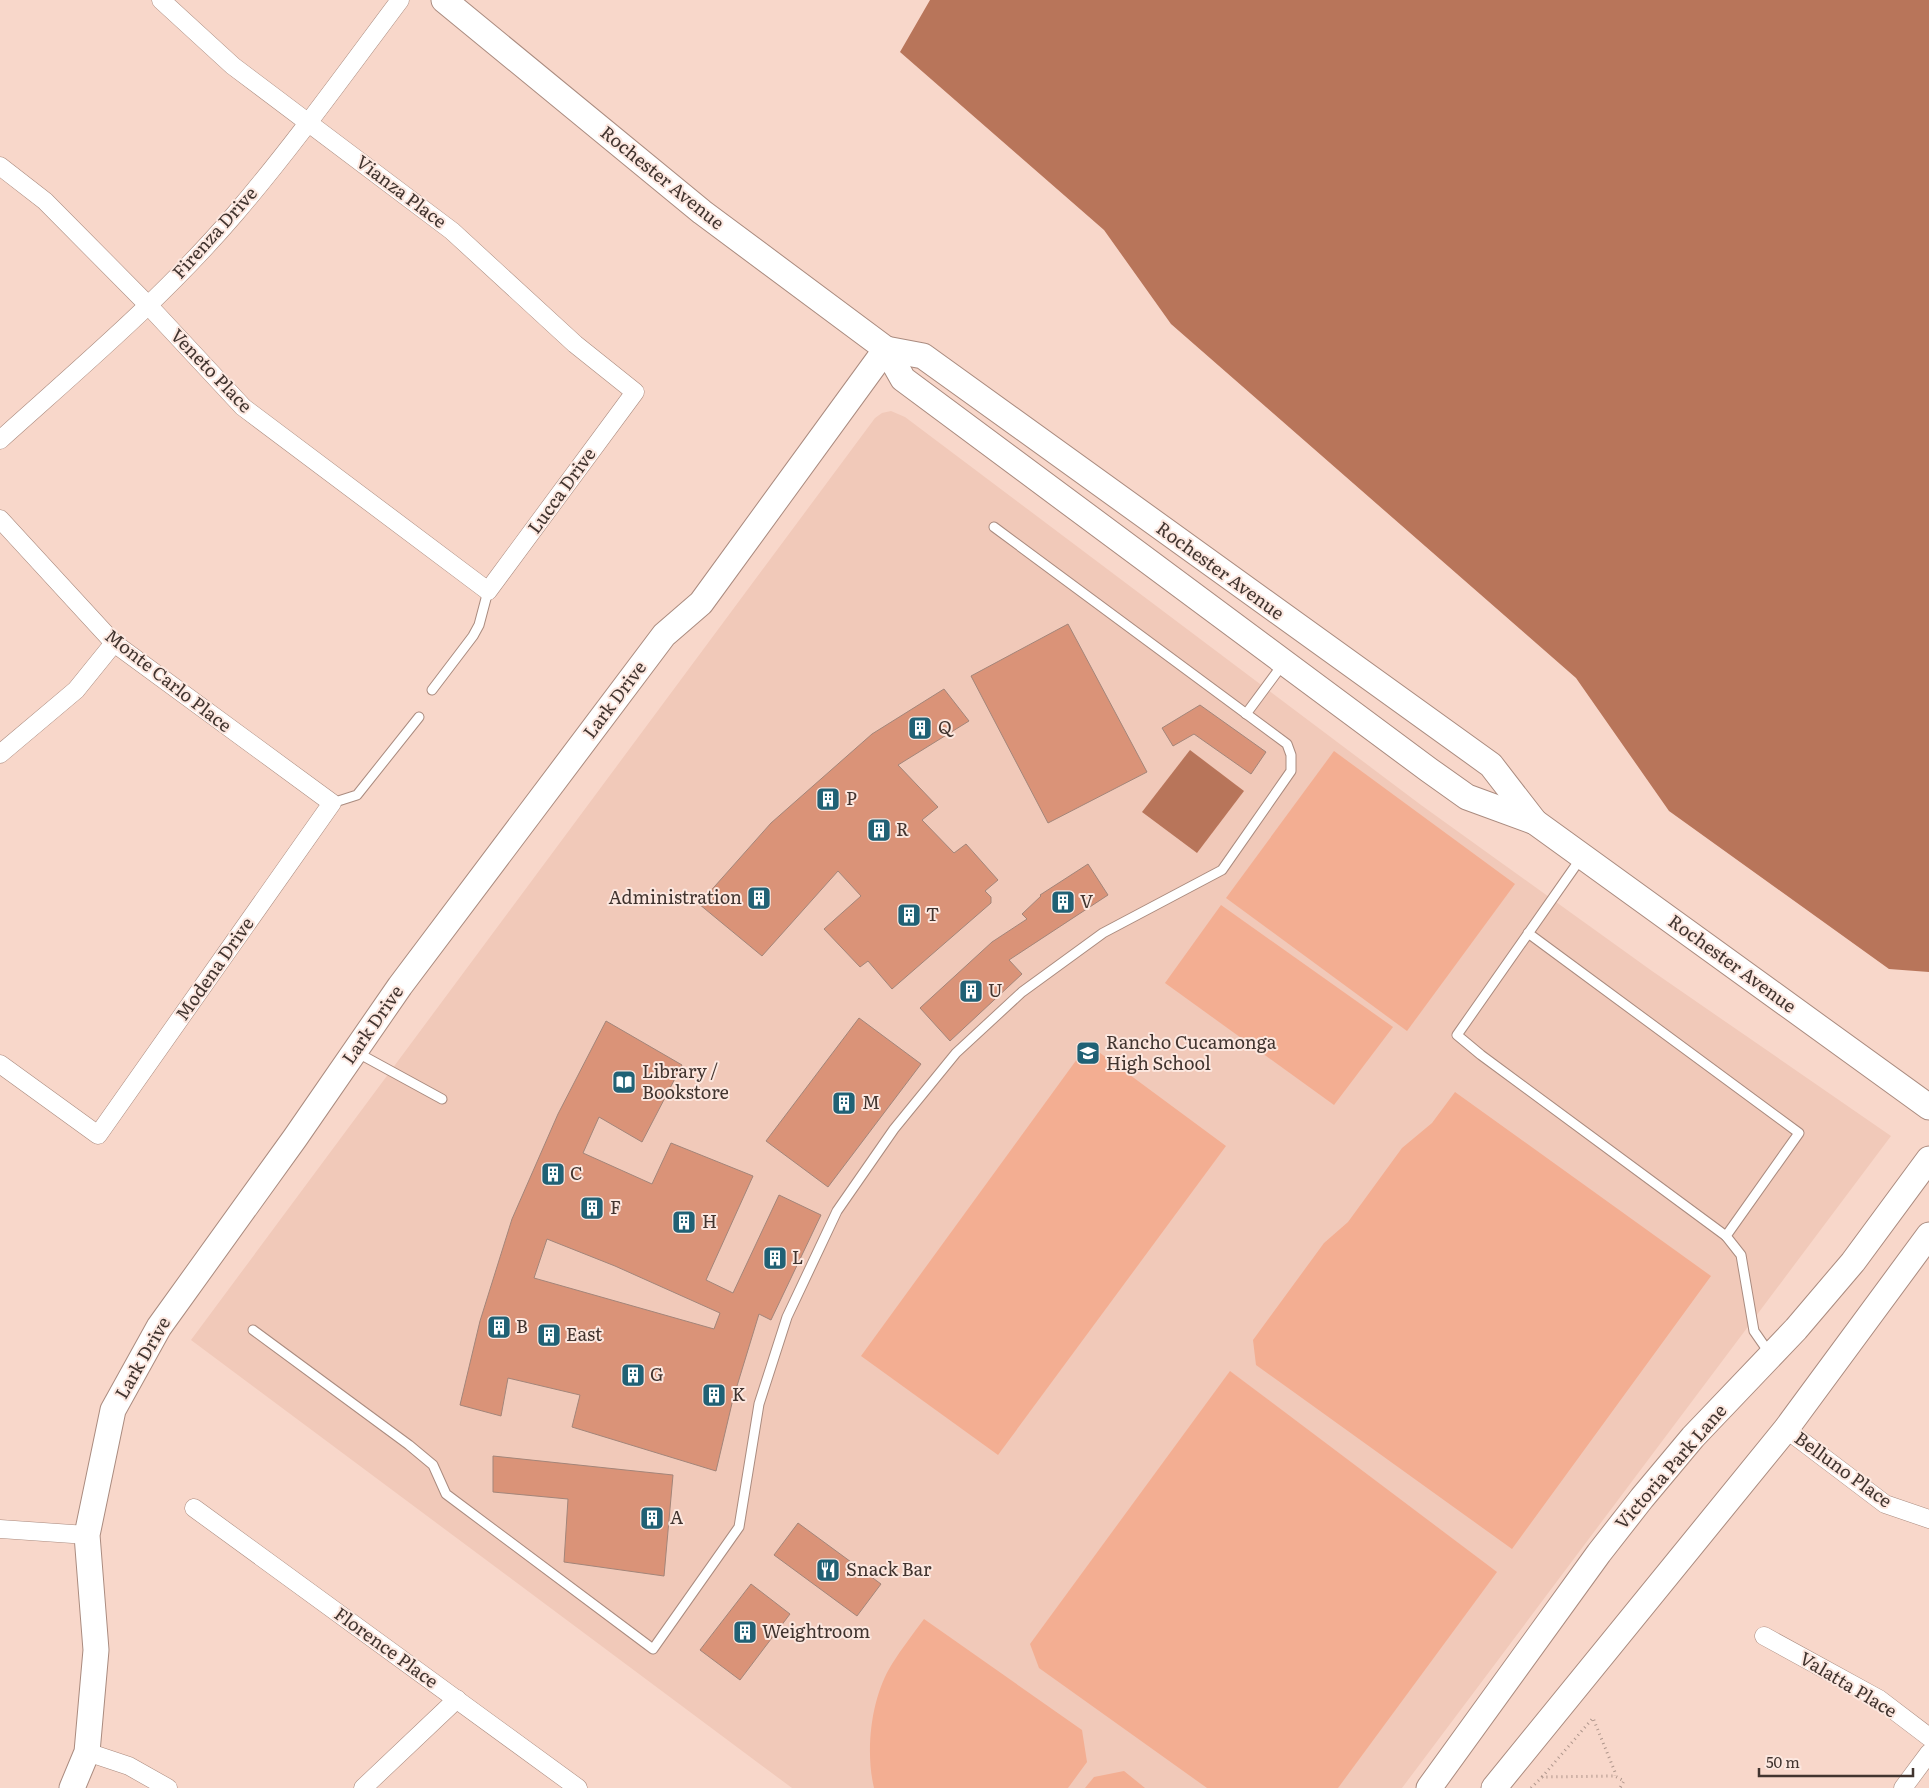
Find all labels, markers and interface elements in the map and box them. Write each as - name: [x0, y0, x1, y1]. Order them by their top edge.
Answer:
- street label: Rochester Avenue: [595, 118, 731, 235]
- street label: Vianza Place: [351, 148, 453, 234]
- street label: Firenza Drive: [165, 180, 263, 284]
- street label: Veneto Place: [165, 322, 259, 418]
- street label: Lucca Drive: [520, 441, 601, 539]
- street label: Rochester Avenue: [1151, 514, 1290, 625]
- street label: Monte Carlo Place: [100, 622, 238, 738]
- street label: Lark Drive: [576, 655, 652, 744]
- place label: Q: [938, 713, 954, 740]
- building icon: Q: [907, 715, 933, 741]
- place label: P: [846, 784, 857, 811]
- building icon: P: [815, 786, 841, 812]
- place label: R: [896, 815, 909, 842]
- building icon: R: [866, 817, 892, 843]
- place label: Administration: [608, 883, 742, 910]
- building icon: Administration: [746, 885, 772, 911]
- place label: V: [1080, 887, 1093, 914]
- building icon: V: [1050, 889, 1076, 915]
- place label: T: [926, 900, 939, 927]
- building icon: T: [896, 902, 922, 928]
- street label: Rochester Avenue: [1663, 907, 1802, 1018]
- street label: Modena Drive: [168, 911, 259, 1025]
- place label: U: [988, 976, 1003, 1003]
- building icon: U: [958, 978, 984, 1004]
- street label: Lark Drive: [335, 979, 409, 1069]
- place label: Rancho Cucamonga High School: [1106, 1028, 1277, 1076]
- school or university icon: Rancho Cucamonga High School: [1075, 1040, 1101, 1066]
- place label: Library / Bookstore: [642, 1057, 729, 1105]
- library icon: Library / Bookstore: [611, 1069, 637, 1095]
- place label: M: [862, 1088, 880, 1115]
- building icon: M: [831, 1090, 857, 1116]
- place label: C: [570, 1159, 583, 1186]
- building icon: C: [540, 1161, 566, 1187]
- place label: F: [610, 1193, 621, 1220]
- building icon: F: [579, 1195, 605, 1221]
- place label: H: [702, 1207, 717, 1234]
- building icon: H: [671, 1209, 697, 1235]
- place label: L: [792, 1243, 803, 1270]
- building icon: L: [762, 1245, 788, 1271]
- street label: Lark Drive: [107, 1311, 176, 1403]
- place label: B: [516, 1312, 528, 1339]
- building icon: B: [486, 1314, 512, 1340]
- place label: East: [566, 1320, 603, 1347]
- building icon: East: [536, 1322, 562, 1348]
- place label: G: [650, 1360, 664, 1387]
- building icon: G: [620, 1362, 646, 1388]
- place label: K: [732, 1380, 746, 1407]
- building icon: K: [701, 1382, 727, 1408]
- street label: Victoria Park Lane: [1608, 1397, 1732, 1535]
- street label: Belluno Place: [1790, 1424, 1898, 1513]
- place label: A: [670, 1503, 683, 1530]
- building icon: A: [639, 1505, 665, 1531]
- place label: Snack Bar: [846, 1555, 932, 1582]
- restaurant icon: Snack Bar: [815, 1557, 841, 1583]
- street label: Florence Place: [329, 1600, 444, 1694]
- place label: Weightroom: [762, 1617, 870, 1644]
- building icon: Weightroom: [732, 1619, 758, 1645]
- street label: Valatta Place: [1795, 1644, 1903, 1723]
- scale bar: [1759, 1746, 1913, 1778]
- text: 50 m: [1766, 1750, 1800, 1773]

